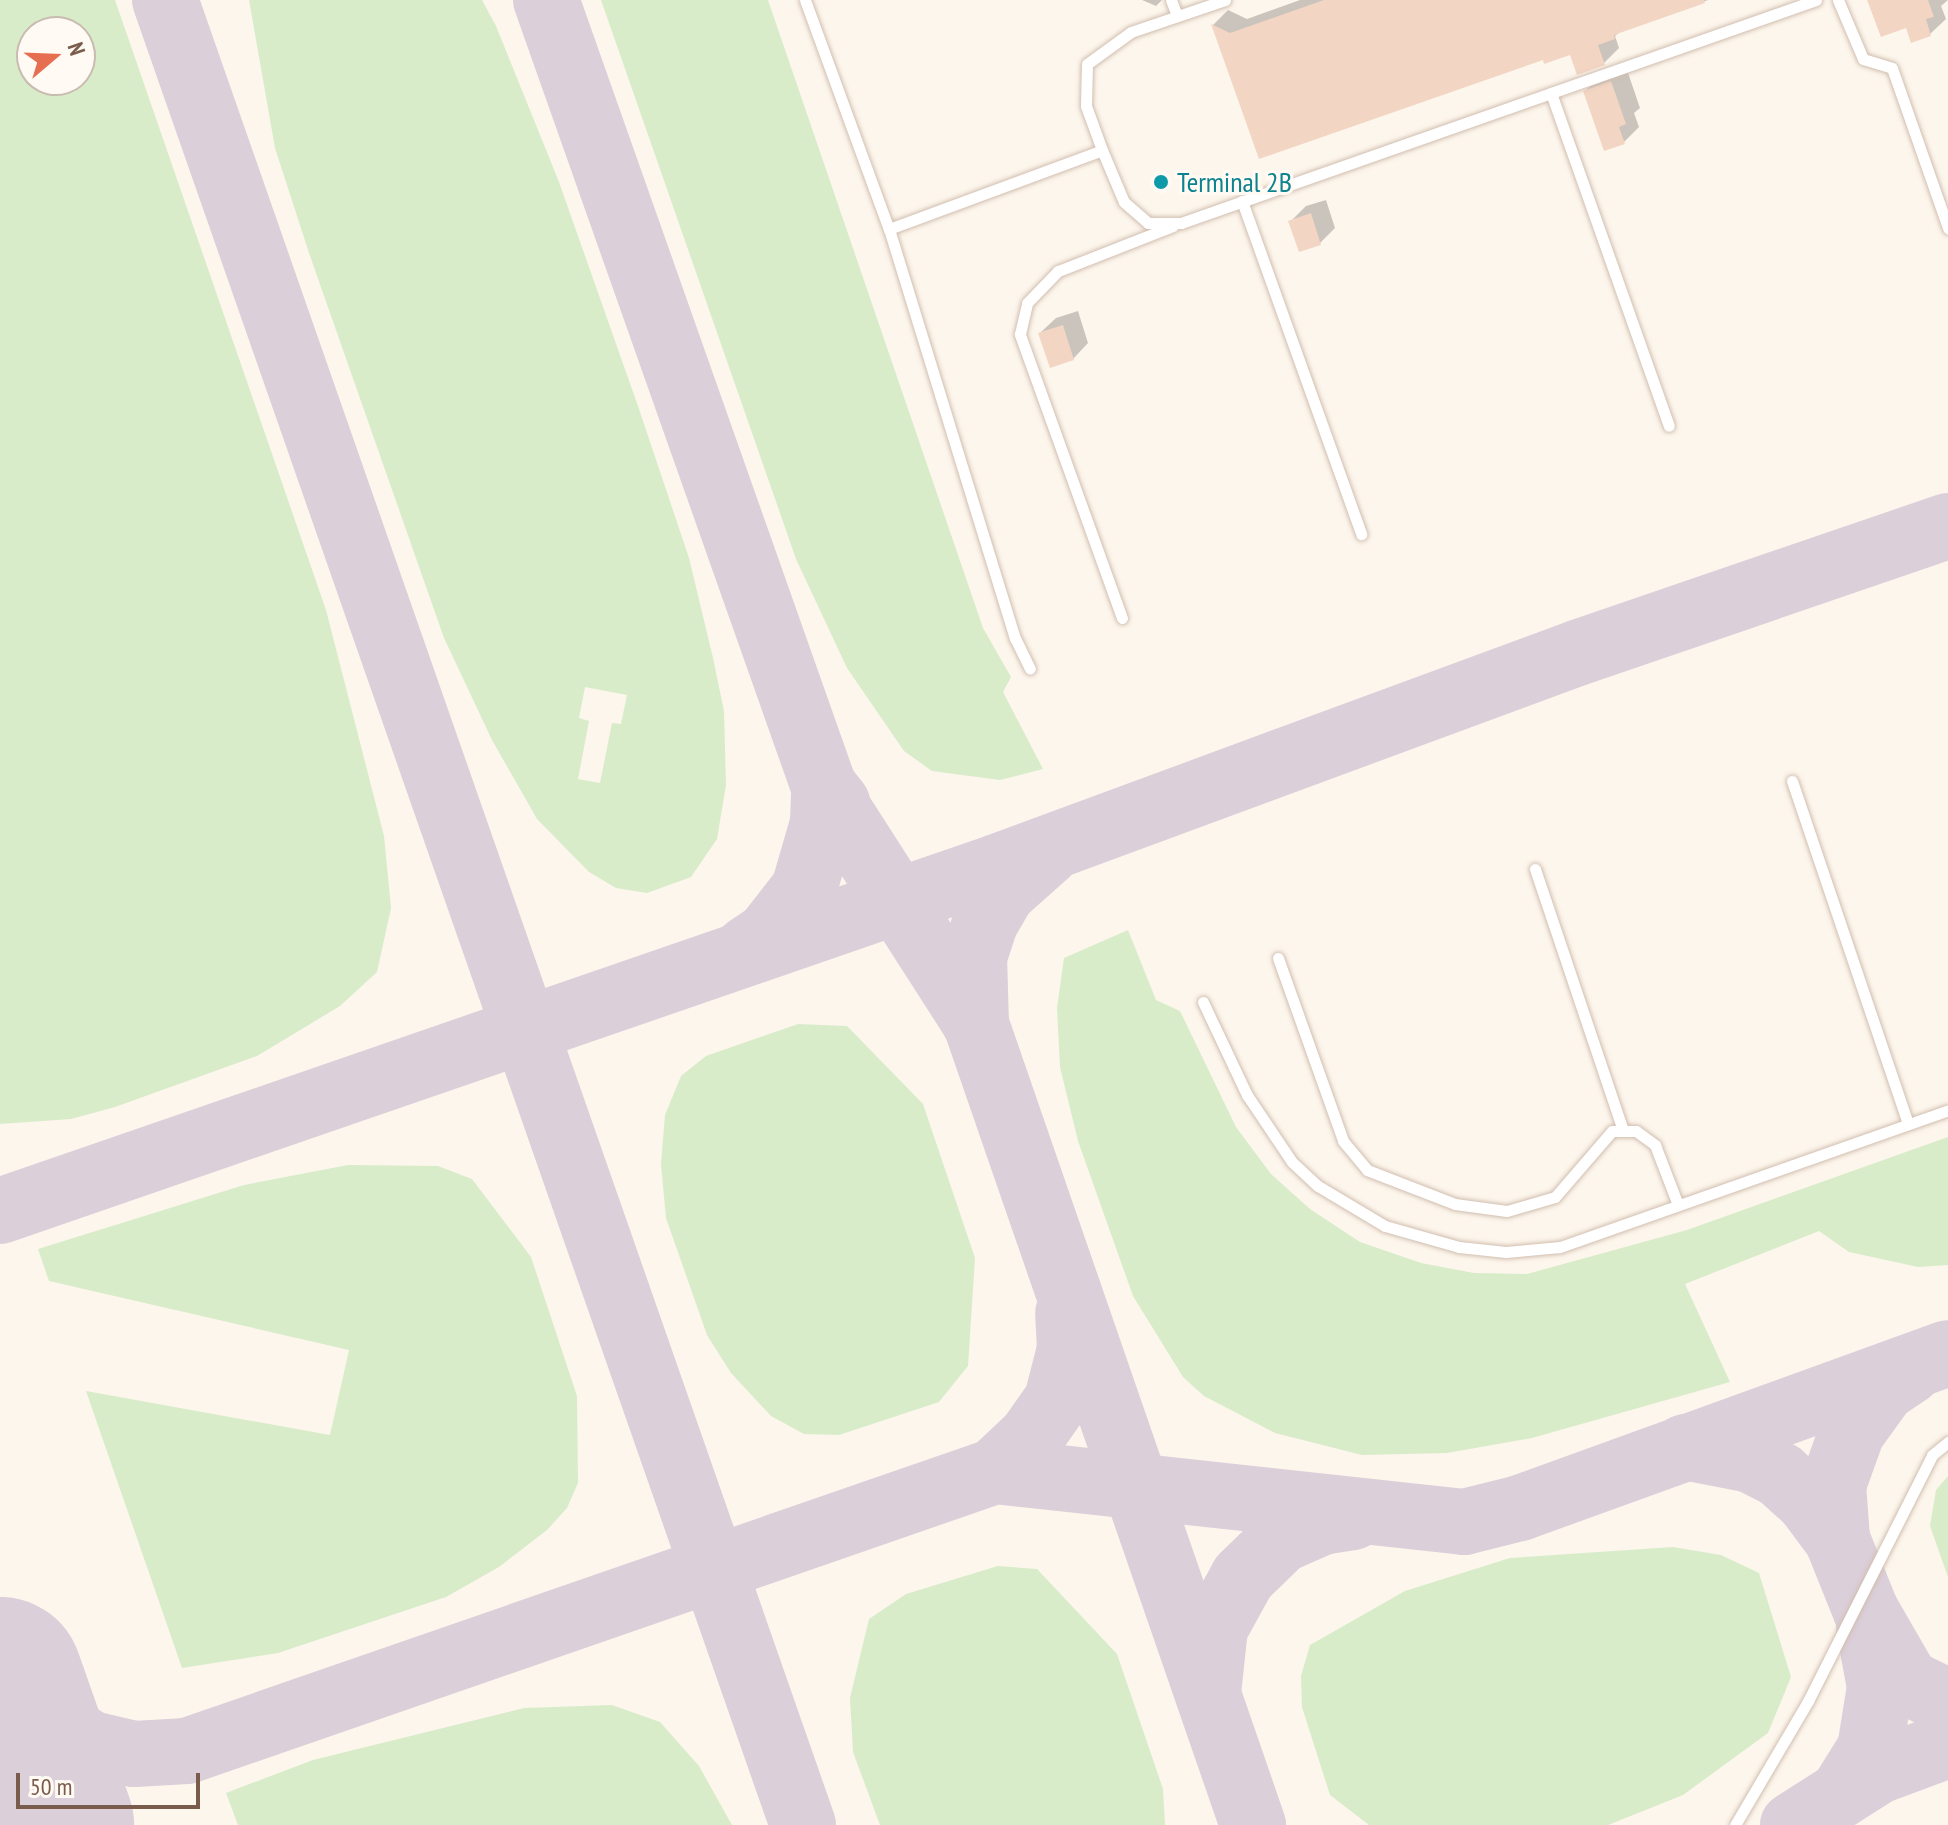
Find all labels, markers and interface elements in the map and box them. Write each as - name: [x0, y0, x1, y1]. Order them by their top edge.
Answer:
- north arrow: [16, 16, 96, 96]
- text: N: [62, 39, 92, 59]
- place label: Terminal 2B: [1177, 165, 1292, 199]
- marker: Terminal 2B: [1152, 173, 1170, 191]
- scale bar: [20, 1757, 204, 1807]
- text: 50 m: [30, 1771, 72, 1802]

